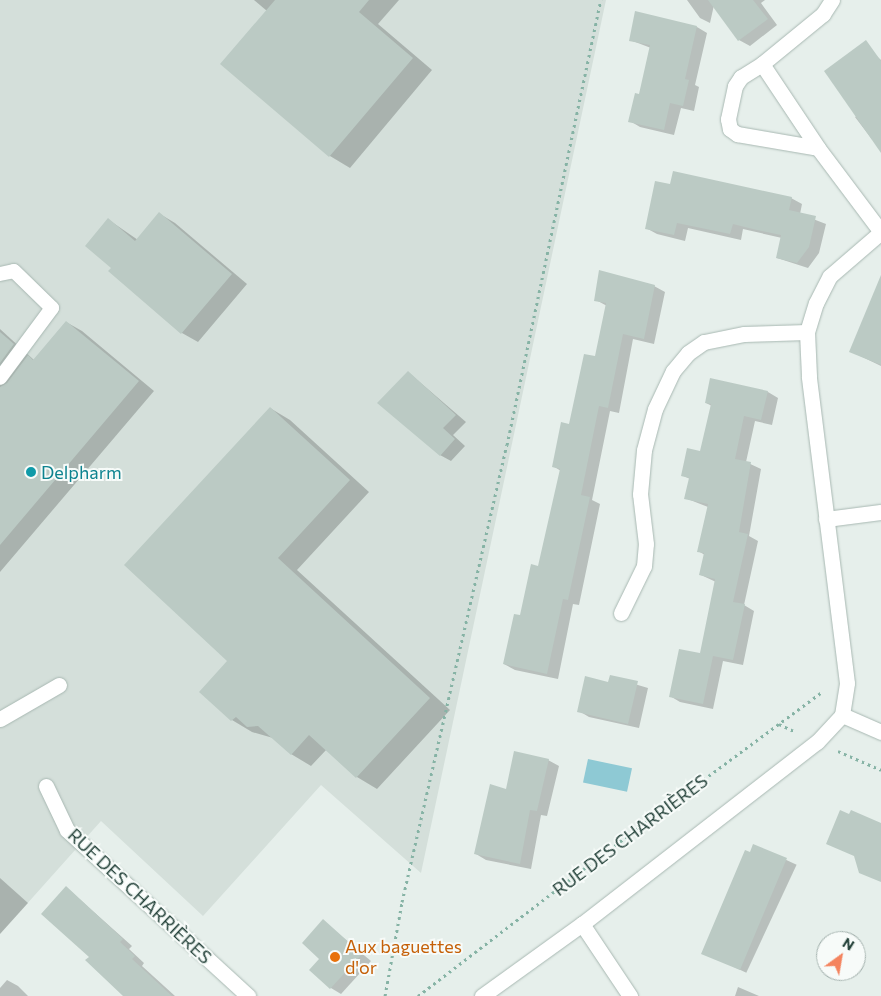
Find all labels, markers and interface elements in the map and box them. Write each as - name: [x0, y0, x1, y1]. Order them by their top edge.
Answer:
- place label: Delpharm: [41, 461, 122, 483]
- marker: Delpharm: [25, 466, 37, 478]
- street label: RUE DES CHARRIÈRES: [548, 770, 712, 900]
- street label: RUE DES CHARRIÈRES: [64, 824, 216, 968]
- north arrow: [816, 931, 866, 981]
- text: N: [840, 934, 858, 954]
- place label: Aux baguettes d'or: [345, 936, 462, 979]
- marker: Aux baguettes d'or: [329, 951, 341, 963]

